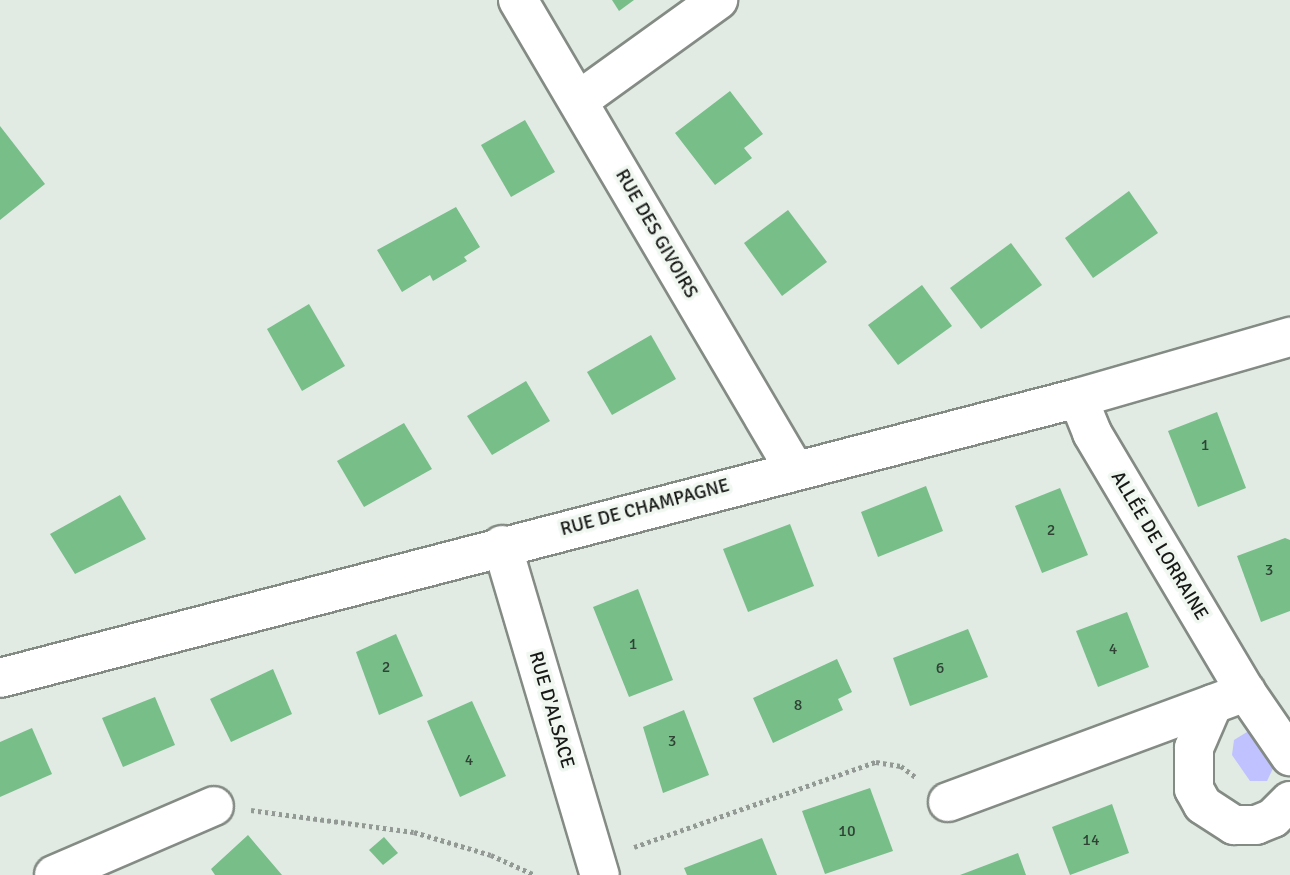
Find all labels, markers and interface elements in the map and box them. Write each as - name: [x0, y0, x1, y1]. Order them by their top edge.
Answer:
- street label: RUE DES GIVOIRS: [610, 165, 702, 303]
- house number: 1: [1201, 435, 1209, 455]
- street label: ALLÉE DE LORRAINE: [1106, 467, 1212, 625]
- street label: RUE DE CHAMPAGNE: [558, 474, 732, 542]
- house number: 2: [1047, 520, 1055, 540]
- house number: 3: [1265, 560, 1273, 580]
- house number: 1: [629, 634, 637, 654]
- house number: 4: [1109, 639, 1117, 659]
- street label: RUE D'ALSACE: [523, 649, 579, 771]
- house number: 2: [382, 657, 390, 677]
- house number: 6: [936, 658, 944, 678]
- house number: 8: [794, 695, 802, 715]
- house number: 3: [668, 731, 676, 751]
- house number: 4: [465, 750, 473, 770]
- house number: 10: [838, 821, 856, 841]
- house number: 14: [1082, 830, 1100, 850]

